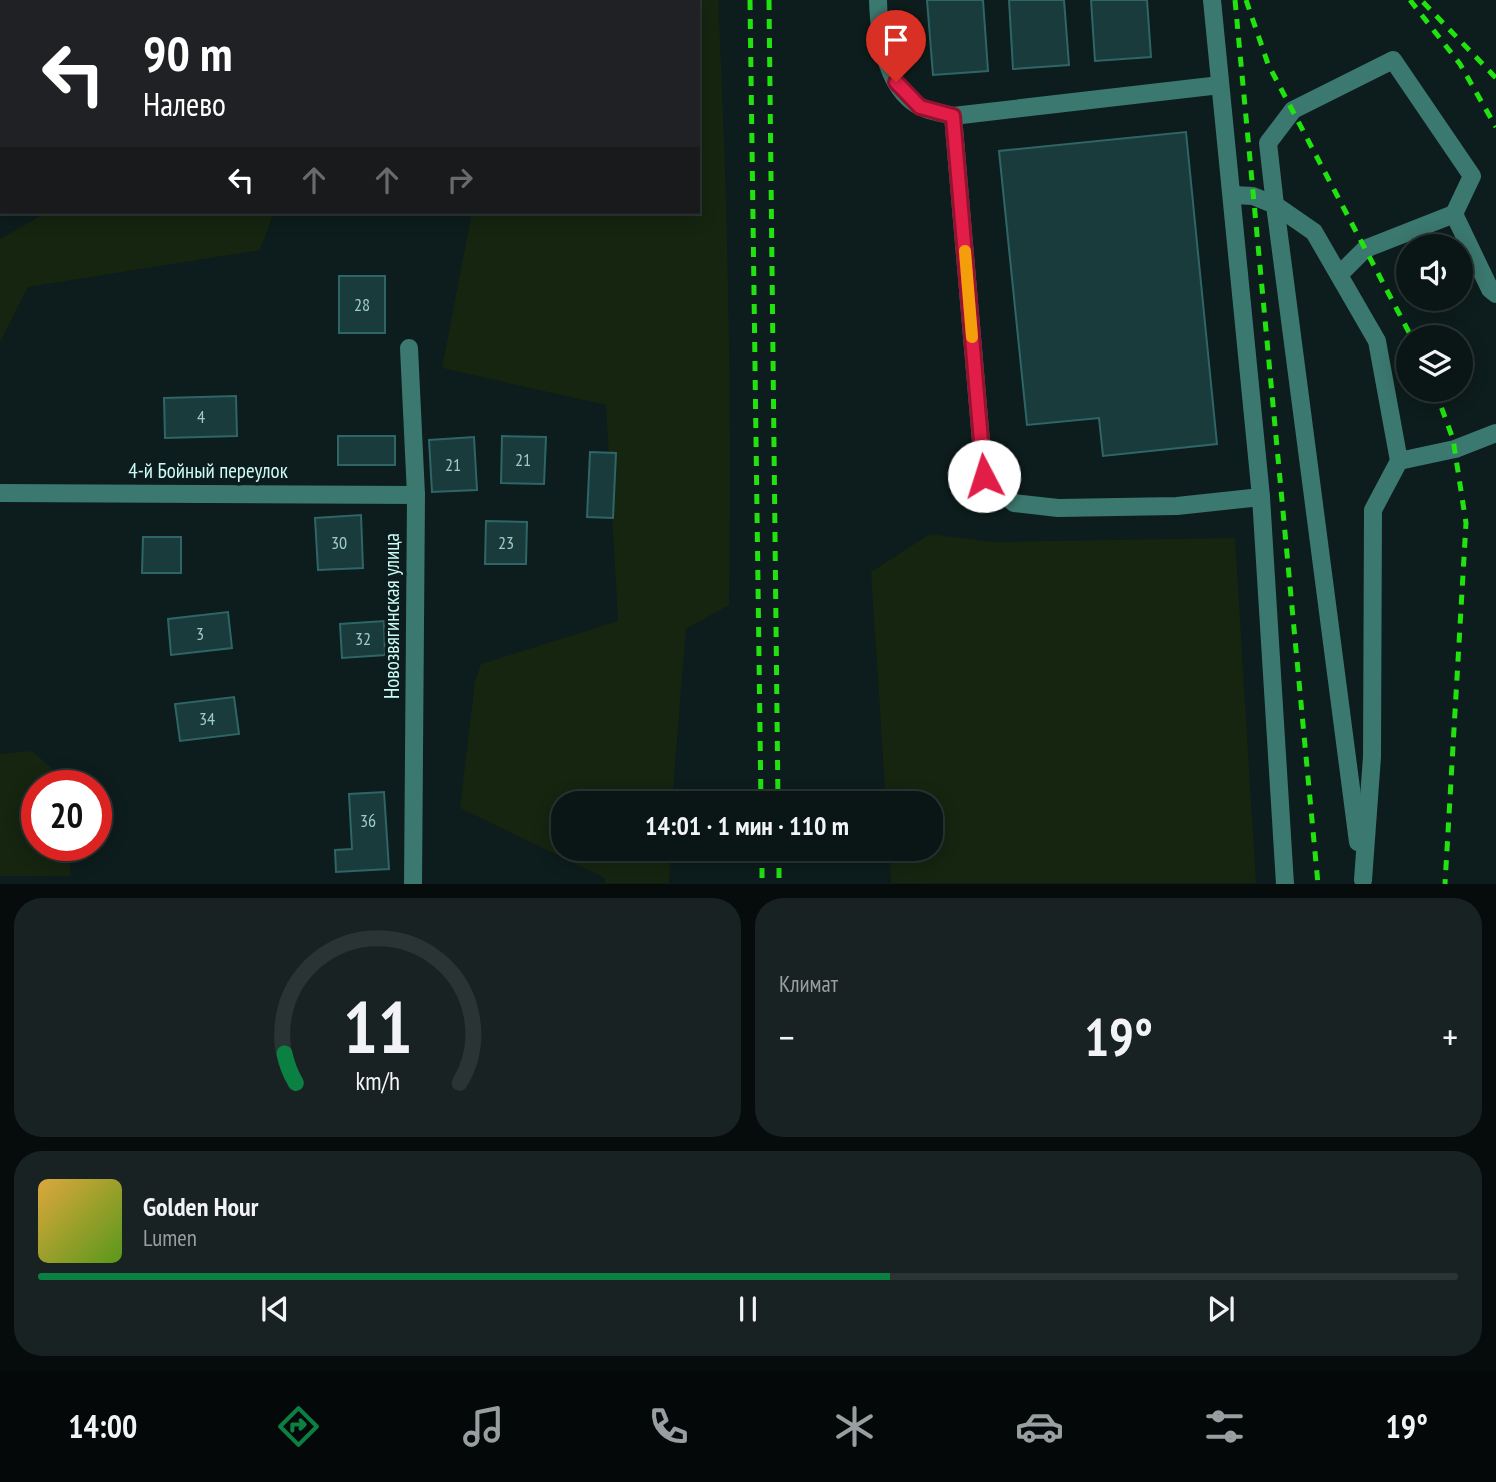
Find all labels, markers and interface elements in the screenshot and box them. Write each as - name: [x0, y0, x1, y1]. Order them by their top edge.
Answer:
- pin: [866, 10, 926, 82]
- text: 90 m: [143, 21, 232, 85]
- icon: arrive: [877, 21, 915, 59]
- icon: left: [28, 28, 119, 119]
- text: Налево: [143, 83, 226, 125]
- icon: left: [222, 161, 260, 199]
- icon: ahead: [295, 161, 333, 199]
- icon: ahead: [368, 161, 406, 199]
- icon: right: [441, 161, 479, 199]
- map controls: [1396, 234, 1473, 402]
- button: sound: [1396, 234, 1473, 311]
- house number: 28: [354, 293, 370, 316]
- button: layers: [1396, 325, 1473, 402]
- house number: 4: [197, 405, 205, 428]
- position arrow: [947, 439, 1021, 513]
- house number: 21: [515, 448, 531, 471]
- house number: 21: [445, 453, 461, 476]
- street label: 4-й Бойный переулок: [128, 457, 288, 484]
- house number: 30: [331, 531, 347, 554]
- house number: 23: [498, 531, 514, 554]
- street label: Новозвягинская улица: [378, 533, 405, 699]
- house number: 3: [196, 622, 204, 645]
- house number: 32: [355, 627, 371, 650]
- house number: 34: [199, 707, 215, 730]
- speed limit sign: 20: [21, 770, 112, 861]
- house number: 36: [360, 809, 376, 832]
- text: 14:01 · 1 мин · 110 m: [645, 809, 849, 842]
- text: Климат: [779, 969, 838, 998]
- text: 11: [343, 980, 412, 1074]
- text: 19°: [1084, 1003, 1153, 1070]
- text: −: [779, 1012, 795, 1061]
- text: +: [1442, 1012, 1458, 1061]
- text: km/h: [355, 1065, 400, 1097]
- text: Golden Hour: [143, 1190, 258, 1223]
- text: Lumen: [143, 1223, 197, 1252]
- icon: previous: [256, 1290, 294, 1328]
- icon: pause: [729, 1290, 767, 1328]
- icon: next: [1202, 1290, 1240, 1328]
- icon: directions: [274, 1402, 323, 1451]
- icon: music: [459, 1402, 508, 1451]
- icon: phone: [644, 1402, 693, 1451]
- icon: climate: [830, 1402, 879, 1451]
- icon: car: [1015, 1402, 1064, 1451]
- icon: filters: [1200, 1402, 1249, 1451]
- text: 14:00: [68, 1405, 137, 1447]
- text: 19°: [1386, 1405, 1428, 1447]

